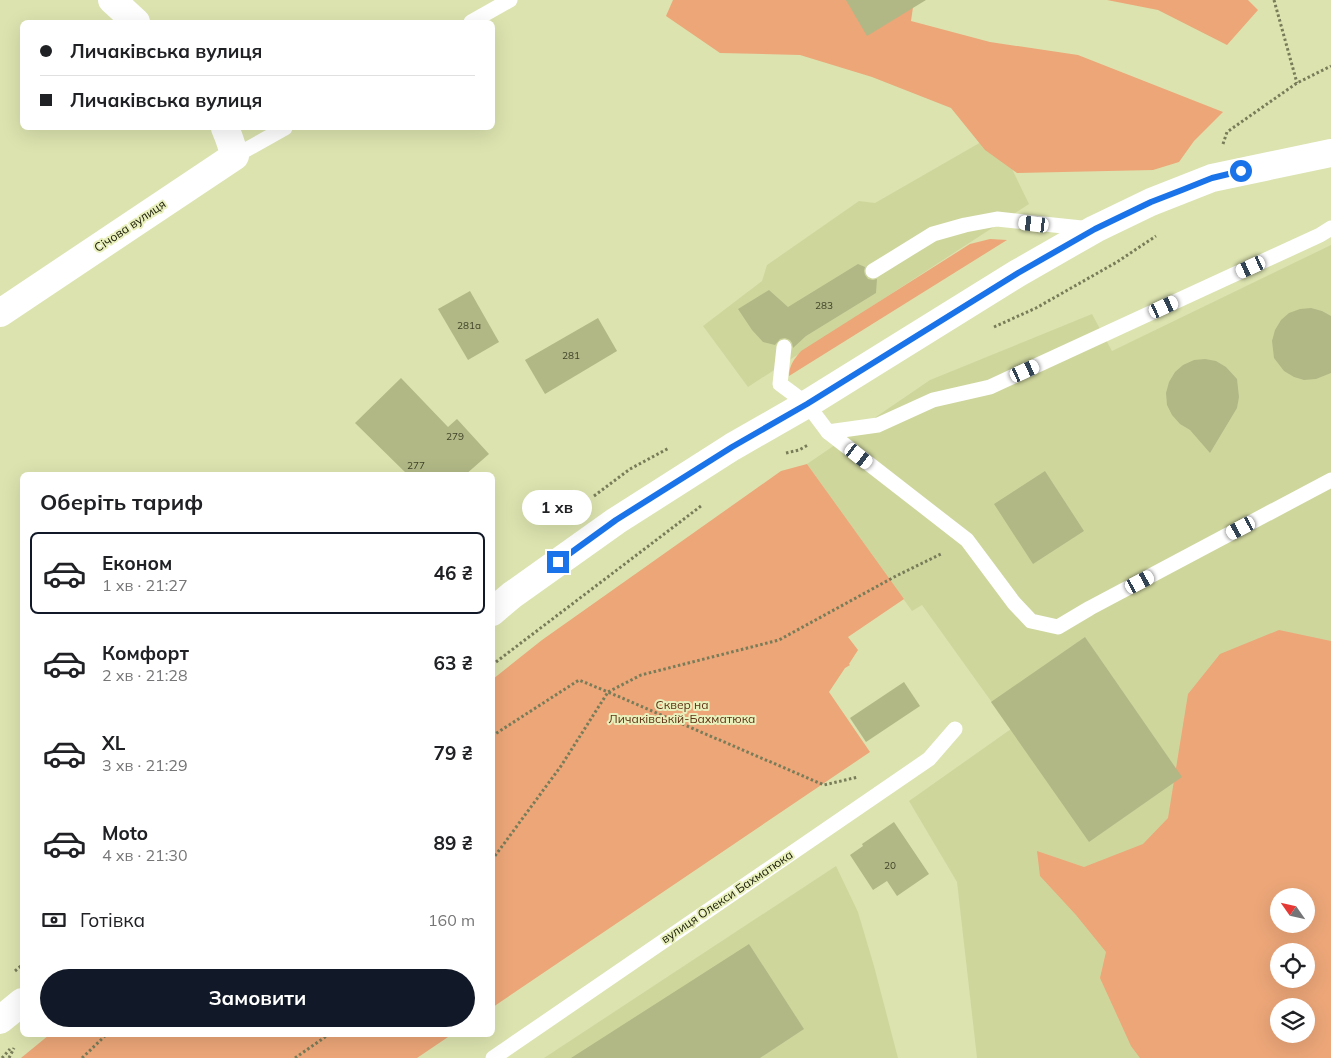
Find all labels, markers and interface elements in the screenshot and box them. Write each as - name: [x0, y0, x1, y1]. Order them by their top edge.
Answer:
- text: Личаківська вулиця: [70, 39, 262, 63]
- text: Личаківська вулиця: [70, 88, 262, 112]
- route start: [1230, 160, 1252, 182]
- street label: Січова вулиця: [91, 196, 168, 255]
- car: [1018, 215, 1049, 233]
- car: [1234, 254, 1267, 280]
- car: [1147, 294, 1180, 320]
- house number: 283: [815, 299, 833, 312]
- house number: 281а: [457, 319, 481, 332]
- house number: 281: [562, 349, 580, 362]
- car: [1008, 358, 1041, 384]
- house number: 279: [446, 430, 464, 443]
- car: [842, 441, 875, 471]
- house number: 277: [407, 459, 425, 472]
- text: Оберіть тариф: [40, 488, 203, 516]
- callout: 1 хв: [523, 490, 593, 524]
- text: 1 хв: [541, 497, 573, 517]
- car: [1224, 514, 1257, 542]
- icon: car: [42, 551, 87, 596]
- text: Економ: [102, 551, 172, 575]
- route end: [547, 551, 569, 573]
- text: 46 ₴: [434, 561, 473, 585]
- car: [1123, 568, 1156, 596]
- text: 1 хв · 21:27: [102, 575, 188, 595]
- icon: car: [42, 641, 87, 686]
- text: Комфорт: [102, 641, 189, 665]
- text: 63 ₴: [434, 651, 473, 675]
- text: 2 хв · 21:28: [102, 665, 188, 685]
- park label: Сквер на Личаківській-Бахматюка: [609, 697, 755, 726]
- icon: car: [42, 731, 87, 776]
- text: XL: [102, 731, 125, 755]
- text: 79 ₴: [434, 741, 473, 765]
- text: 3 хв · 21:29: [102, 755, 188, 775]
- icon: car: [42, 821, 87, 866]
- text: Moto: [102, 821, 148, 845]
- text: 89 ₴: [434, 831, 473, 855]
- text: 4 хв · 21:30: [102, 845, 188, 865]
- street label: вулиця Олекси Бахматюка: [658, 847, 795, 946]
- house number: 20: [884, 859, 896, 872]
- north arrow: [1270, 888, 1315, 932]
- map controls: [1270, 888, 1315, 1043]
- icon: cash: [40, 906, 68, 934]
- text: Готівка: [80, 908, 145, 932]
- text: 160 m: [428, 910, 475, 930]
- button: locate: [1270, 943, 1315, 988]
- button: Замовити: [40, 969, 475, 1027]
- button: layers: [1270, 998, 1315, 1043]

